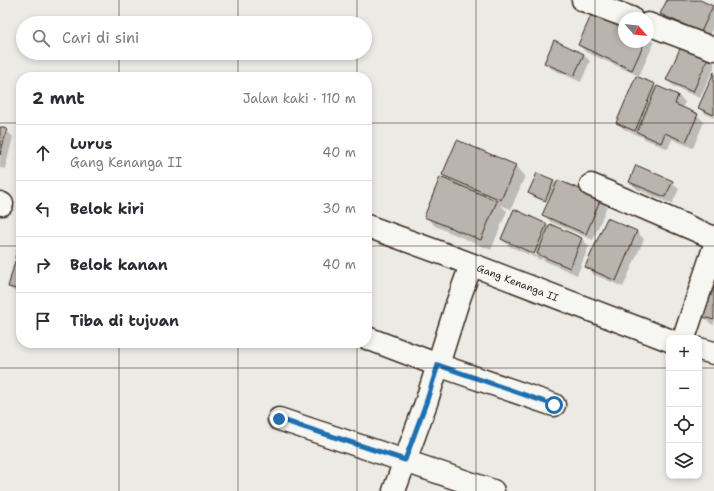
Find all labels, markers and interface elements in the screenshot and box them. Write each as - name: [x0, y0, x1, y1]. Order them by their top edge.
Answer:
- north arrow: [618, 12, 654, 48]
- search box: [16, 16, 372, 60]
- icon: search: [30, 27, 52, 49]
- text: Cari di sini: [62, 28, 139, 48]
- text: 2 mnt: [32, 87, 85, 109]
- text: Jalan kaki · 110 m: [243, 90, 356, 107]
- text: Lurus: [70, 134, 112, 154]
- icon: ahead: [32, 142, 54, 164]
- text: 40 m: [322, 144, 356, 161]
- text: Gang Kenanga II: [70, 154, 182, 171]
- icon: left: [32, 198, 54, 220]
- text: Belok kiri: [70, 199, 144, 219]
- text: 30 m: [322, 200, 356, 217]
- icon: right: [32, 254, 54, 276]
- text: Belok kanan: [70, 255, 168, 275]
- text: 40 m: [322, 256, 356, 273]
- street label: Gang Kenanga II: [475, 261, 561, 304]
- icon: arrive: [32, 310, 54, 332]
- text: Tiba di tujuan: [70, 311, 179, 331]
- map controls: [666, 335, 702, 479]
- button: +: [666, 335, 702, 371]
- button: −: [666, 371, 702, 407]
- route start: [545, 396, 563, 414]
- button: locate: [666, 407, 702, 443]
- route end: [270, 410, 288, 428]
- button: layers: [666, 443, 702, 479]

